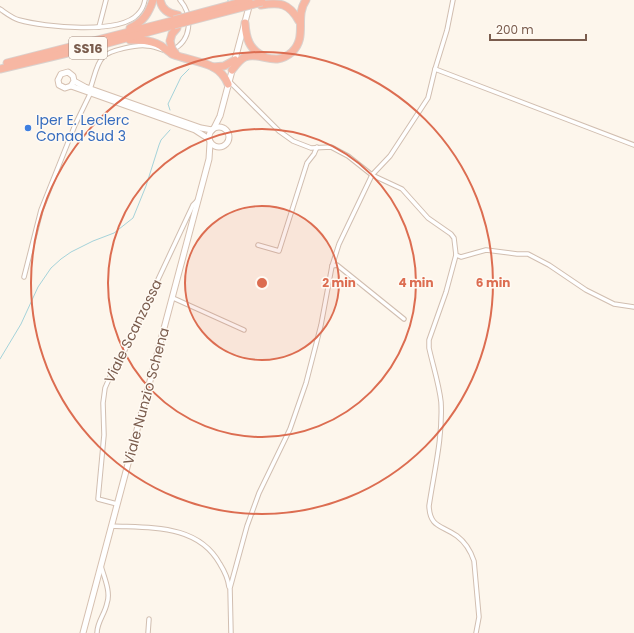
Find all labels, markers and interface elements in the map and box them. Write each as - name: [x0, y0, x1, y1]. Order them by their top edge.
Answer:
- scale bar: [490, 16, 586, 42]
- text: 200 m: [496, 21, 534, 38]
- road number: SS16: [69, 37, 107, 59]
- place label: Iper E. Leclerc Conad Sud 3: [36, 110, 129, 146]
- marker: Iper E. Leclerc Conad Sud 3: [23, 123, 33, 133]
- text: 2 min: [322, 274, 356, 291]
- text: 4 min: [398, 274, 434, 291]
- text: 6 min: [476, 274, 510, 291]
- street label: Viale Scanzossa: [99, 276, 167, 386]
- centre of rings: [255, 276, 269, 290]
- street label: Viale Nunzio Schena: [118, 325, 174, 467]

